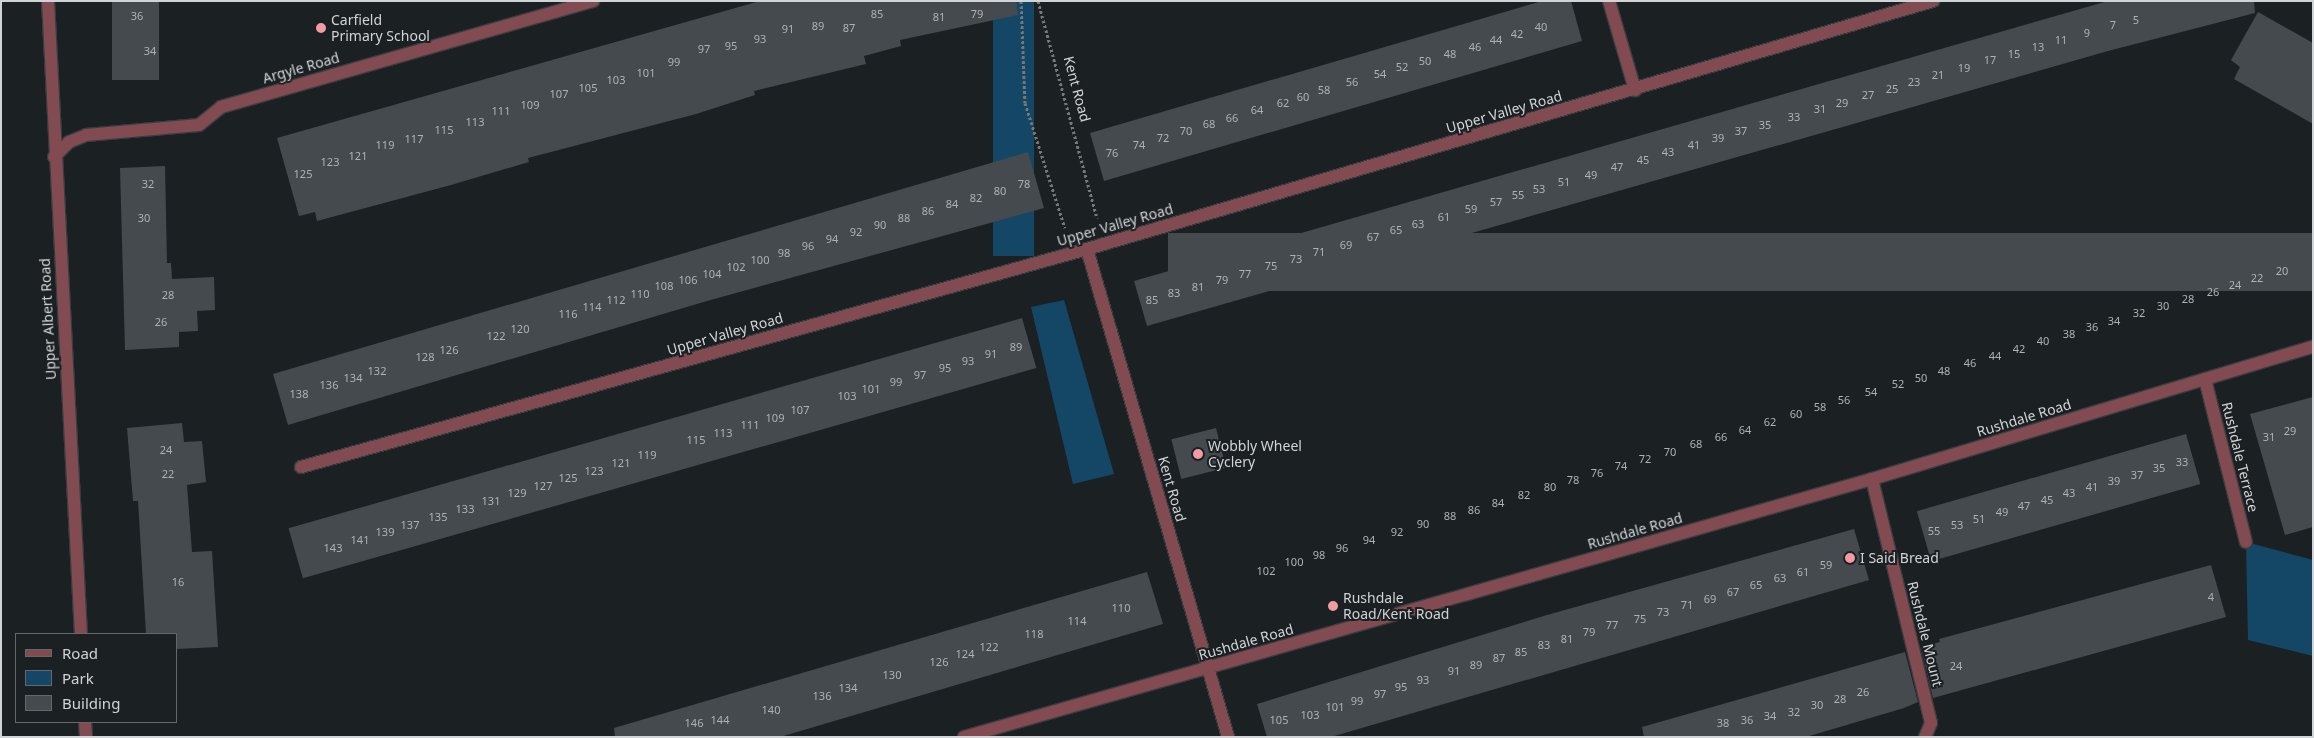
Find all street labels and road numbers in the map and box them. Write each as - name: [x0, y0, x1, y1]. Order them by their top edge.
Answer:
- street label: Argyle Road: [261, 49, 341, 87]
- street label: Kent Road: [1060, 54, 1094, 124]
- street label: Upper Valley Road: [1444, 87, 1564, 137]
- street label: Upper Valley Road: [1055, 200, 1175, 250]
- street label: Upper Albert Road: [36, 258, 60, 380]
- street label: Upper Valley Road: [665, 309, 785, 359]
- street label: Rushdale Road: [1975, 396, 2073, 440]
- street label: Rushdale Terrace: [2218, 400, 2262, 514]
- street label: Kent Road: [1155, 454, 1189, 524]
- street label: Rushdale Road: [1586, 509, 1684, 553]
- street label: Rushdale Mount: [1904, 580, 1946, 688]
- street label: Rushdale Road: [1197, 620, 1295, 664]

